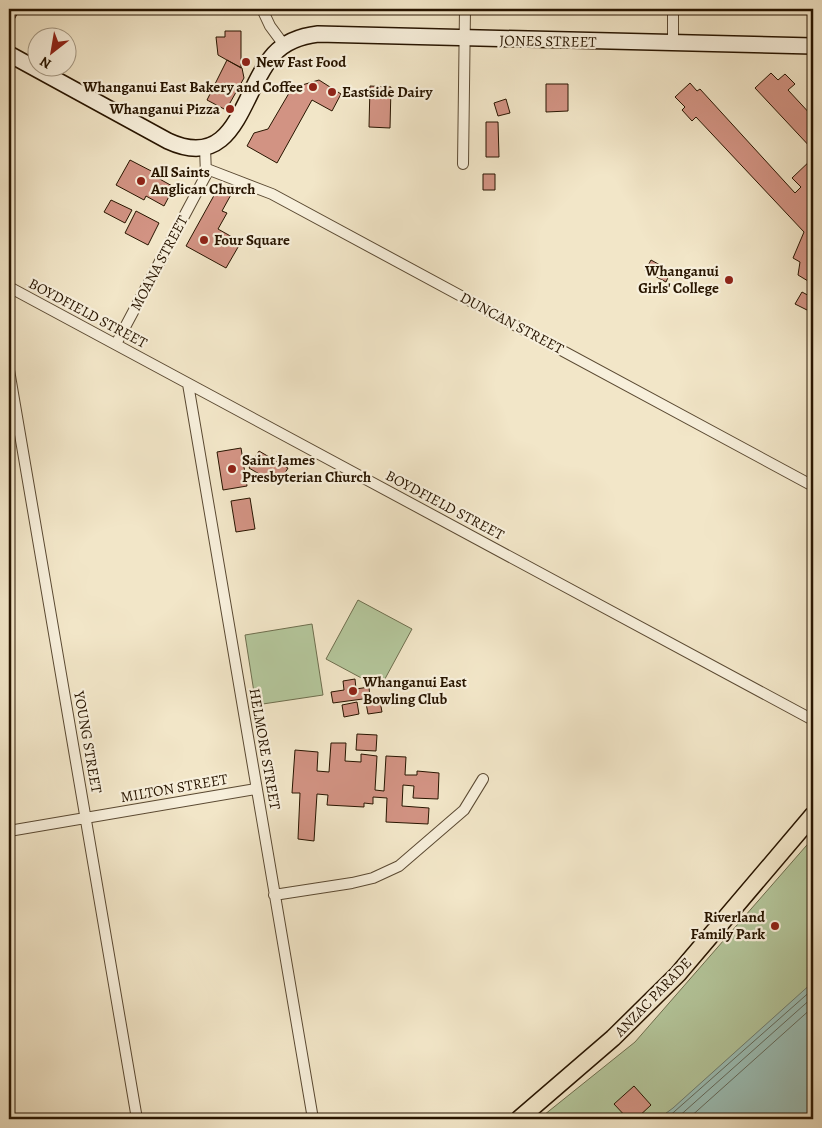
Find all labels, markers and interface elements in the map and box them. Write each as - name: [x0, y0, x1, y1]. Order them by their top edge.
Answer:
- north arrow: [28, 28, 78, 78]
- street label: JONES STREET: [499, 30, 598, 52]
- text: N: [36, 52, 55, 73]
- place label: New Fast Food: [256, 52, 347, 72]
- marker: New Fast Food: [240, 56, 252, 68]
- place label: Whanganui East Bakery and Coffee: [82, 77, 303, 97]
- marker: Whanganui East Bakery and Coffee: [307, 81, 319, 93]
- place label: Eastside Dairy: [342, 82, 433, 102]
- marker: Eastside Dairy: [326, 86, 338, 98]
- place label: Whanganui Pizza: [108, 99, 221, 119]
- marker: Whanganui Pizza: [224, 103, 236, 115]
- place label: All Saints Anglican Church: [150, 162, 255, 199]
- marker: All Saints Anglican Church: [135, 175, 147, 187]
- street label: MOANA STREET: [125, 211, 193, 314]
- place label: Four Square: [214, 230, 290, 250]
- marker: Four Square: [198, 234, 210, 246]
- place label: Whanganui Girls' College: [638, 261, 720, 298]
- street label: BOYDFIELD STREET: [25, 273, 152, 353]
- marker: Whanganui Girls' College: [723, 274, 735, 286]
- street label: DUNCAN STREET: [457, 287, 568, 359]
- place label: Saint James Presbyterian Church: [242, 450, 371, 487]
- marker: Saint James Presbyterian Church: [226, 463, 238, 475]
- street label: BOYDFIELD STREET: [382, 465, 509, 545]
- place label: Whanganui East Bowling Club: [362, 672, 467, 709]
- marker: Whanganui East Bowling Club: [347, 685, 359, 697]
- street label: HELMORE STREET: [244, 687, 286, 812]
- street label: YOUNG STREET: [69, 688, 107, 795]
- street label: MILTON STREET: [119, 769, 230, 807]
- place label: Riverland Family Park: [691, 907, 766, 944]
- marker: Riverland Family Park: [769, 920, 781, 932]
- street label: ANZAC PARADE: [609, 953, 696, 1042]

